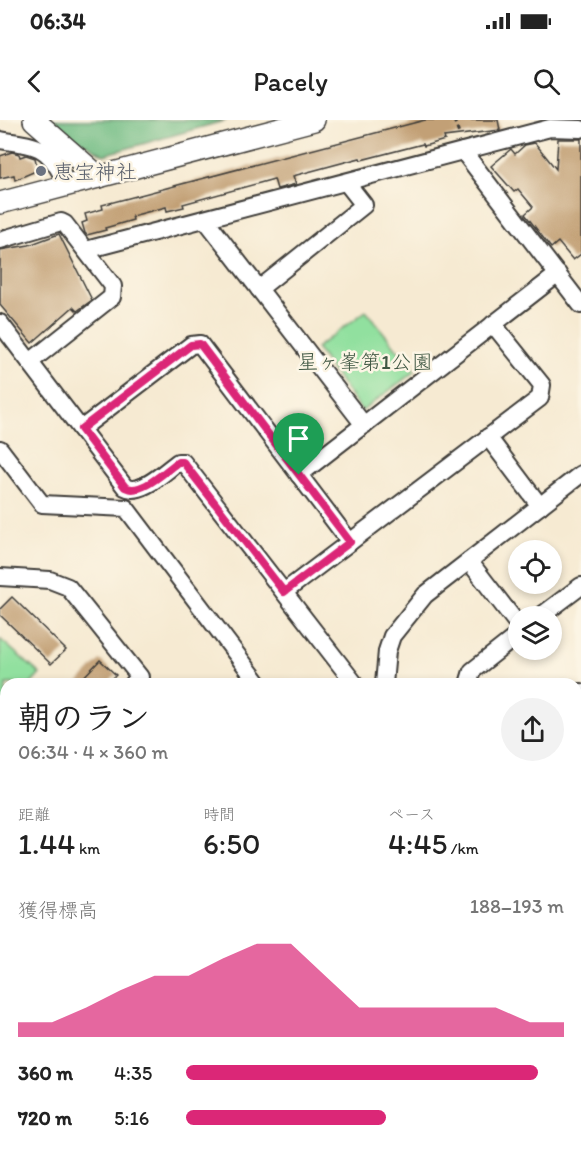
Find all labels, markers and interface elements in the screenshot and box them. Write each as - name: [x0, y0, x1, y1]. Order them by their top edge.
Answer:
- text: 06:34: [30, 8, 86, 35]
- icon: back: [18, 65, 51, 98]
- text: Pacely: [253, 65, 328, 98]
- icon: search: [530, 65, 563, 98]
- place label: 恵宝神社: [53, 159, 137, 184]
- marker: 恵宝神社: [34, 164, 48, 178]
- park label: 星ヶ峯第1公園: [297, 349, 433, 374]
- pin: [273, 413, 324, 475]
- icon: arrive: [282, 422, 315, 455]
- map controls: [508, 540, 562, 660]
- button: locate: [508, 540, 562, 594]
- button: layers: [508, 606, 562, 660]
- text: 朝のラン: [18, 698, 150, 737]
- button: share: [501, 698, 564, 761]
- text: 06:34 · 4 × 360 m: [18, 740, 168, 764]
- text: 距離: [18, 805, 50, 824]
- text: 時間: [203, 805, 235, 824]
- text: ペース: [388, 805, 435, 824]
- text: 1.44: [18, 825, 75, 862]
- text: 6:50: [203, 825, 260, 862]
- text: 4:45: [388, 825, 447, 862]
- text: km: [75, 839, 100, 858]
- text: /km: [447, 839, 479, 858]
- text: 188–193 m: [470, 894, 564, 918]
- text: 獲得標高: [18, 898, 98, 922]
- text: 360 m: [18, 1061, 73, 1085]
- text: 4:35: [114, 1061, 152, 1085]
- text: 720 m: [18, 1106, 72, 1130]
- text: 5:16: [114, 1106, 149, 1130]

